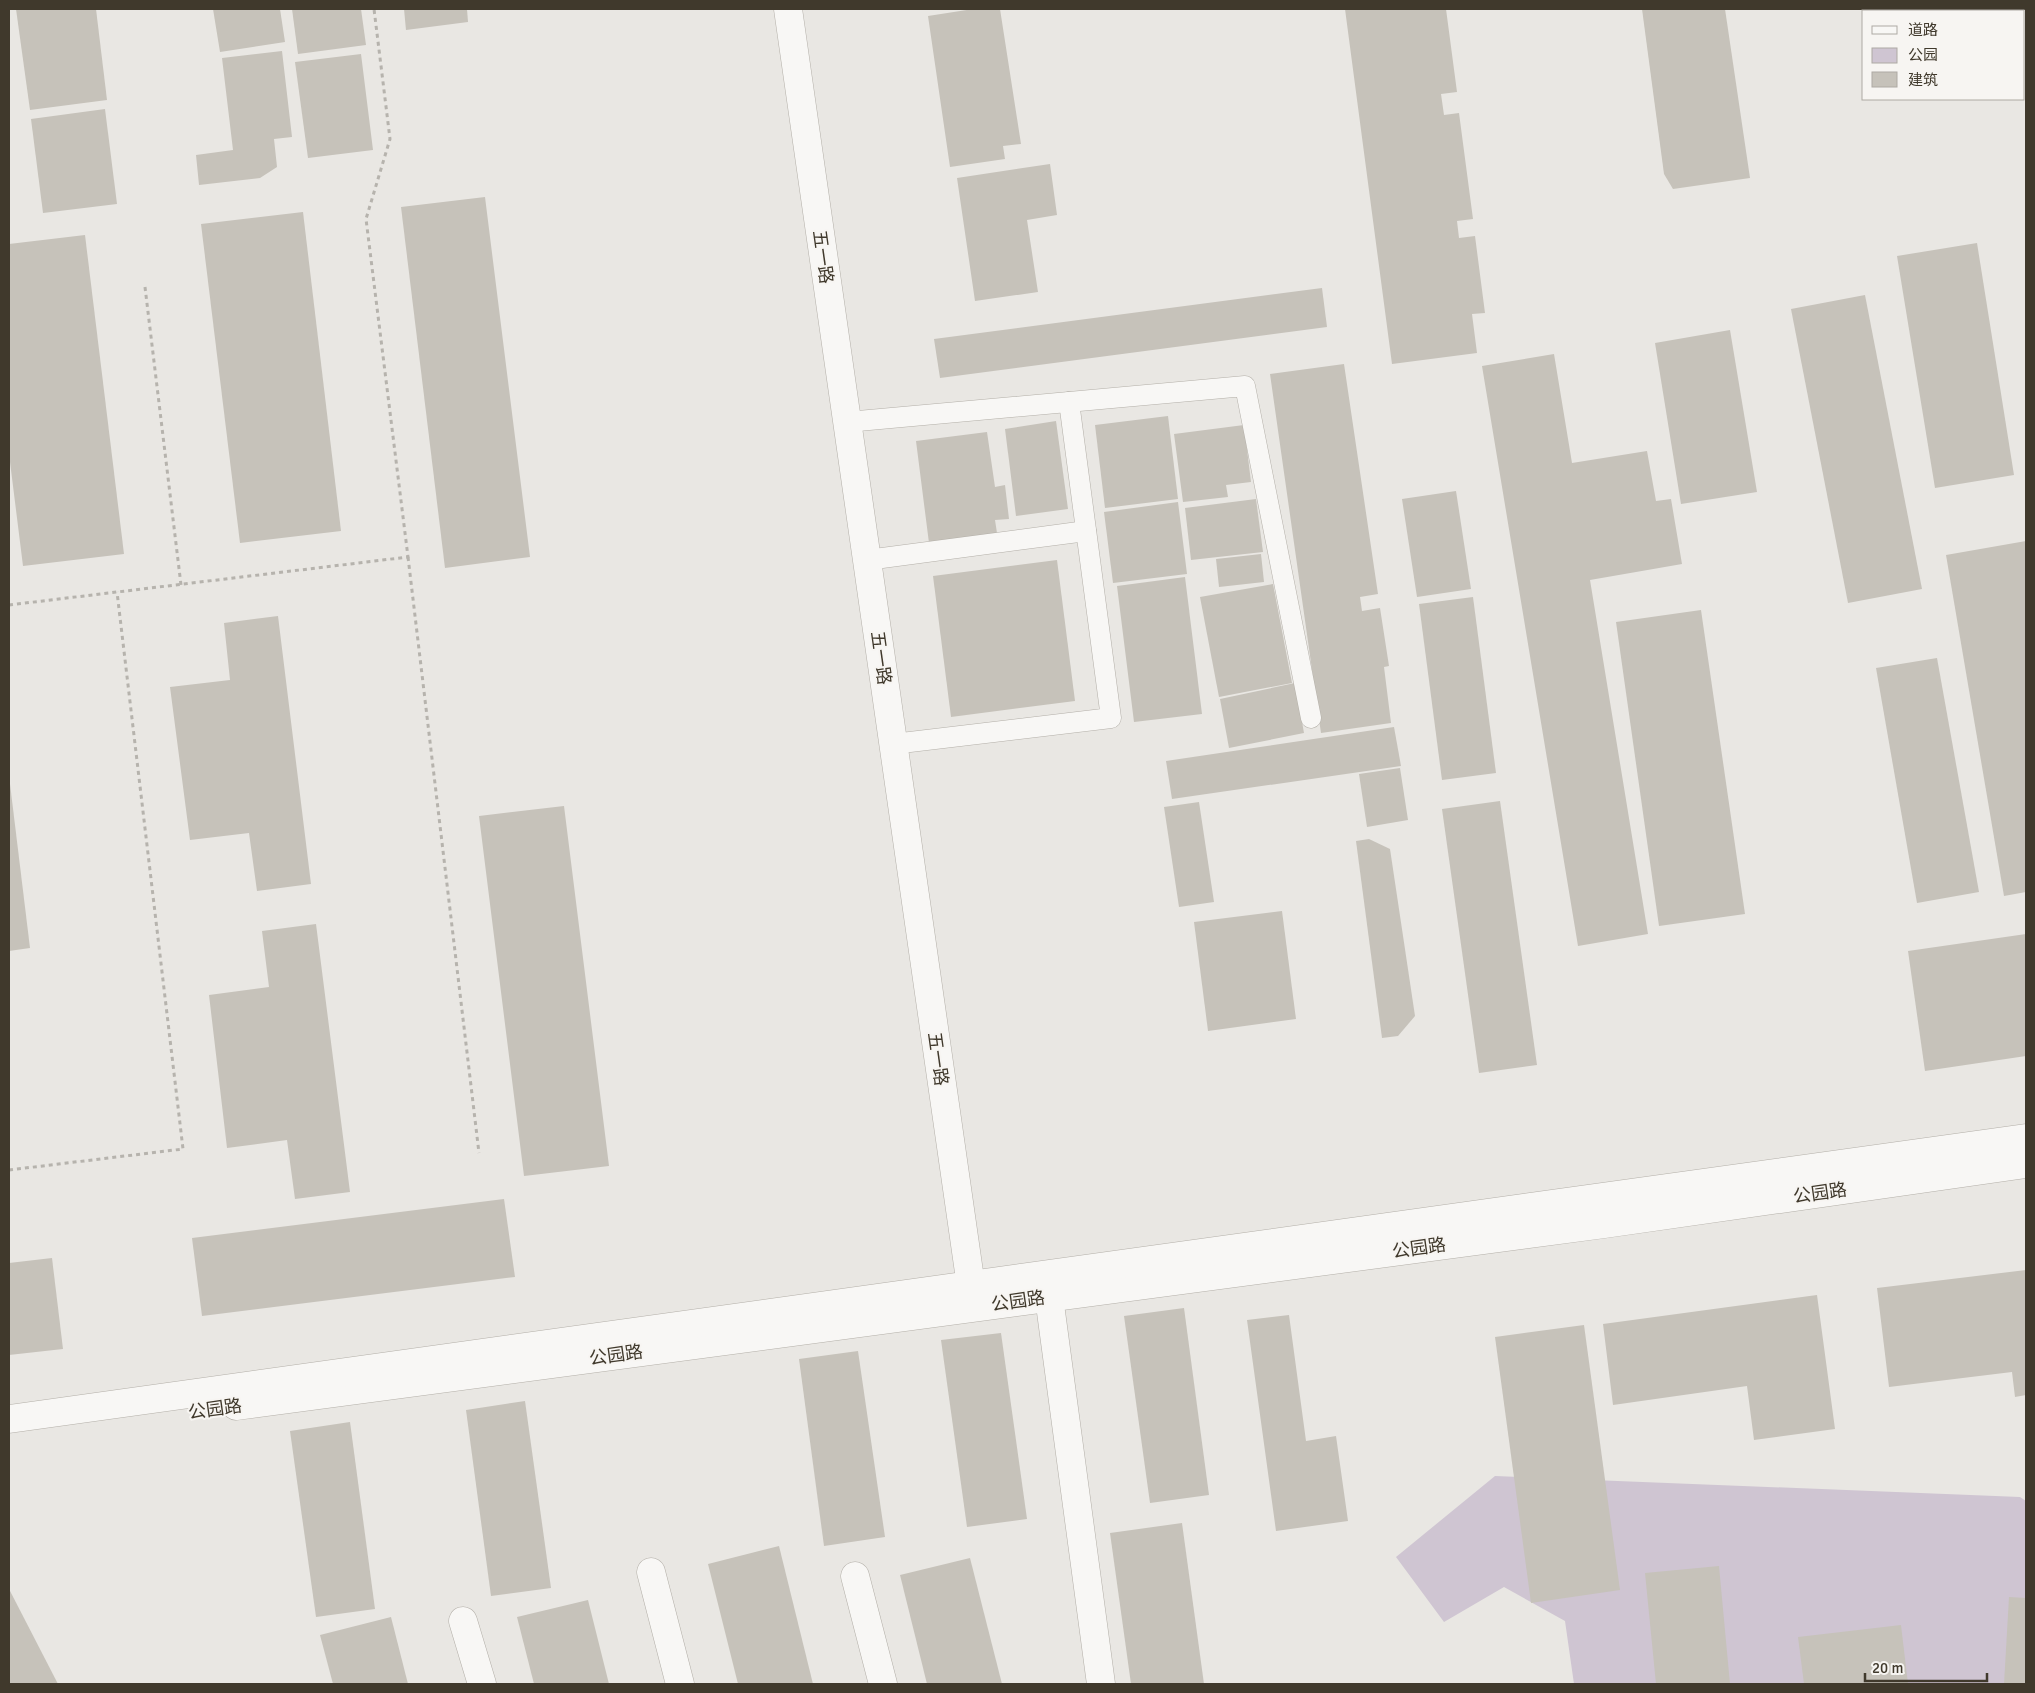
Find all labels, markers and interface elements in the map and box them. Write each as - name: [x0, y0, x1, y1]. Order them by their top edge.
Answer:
- legend: [1862, 10, 2025, 100]
- text: 道路: [1908, 21, 1938, 39]
- text: 公园: [1908, 46, 1938, 64]
- text: 建筑: [1908, 71, 1938, 89]
- street label: 五一路: [808, 229, 838, 285]
- street label: 五一路: [866, 630, 896, 686]
- street label: 五一路: [923, 1031, 953, 1087]
- street label: 公园路: [1792, 1178, 1848, 1208]
- street label: 公园路: [1391, 1233, 1447, 1263]
- street label: 公园路: [990, 1286, 1046, 1316]
- street label: 公园路: [588, 1340, 644, 1370]
- street label: 公园路: [187, 1394, 243, 1424]
- scale bar: [1865, 1650, 1988, 1682]
- text: 20 m: [1872, 1659, 1903, 1677]

